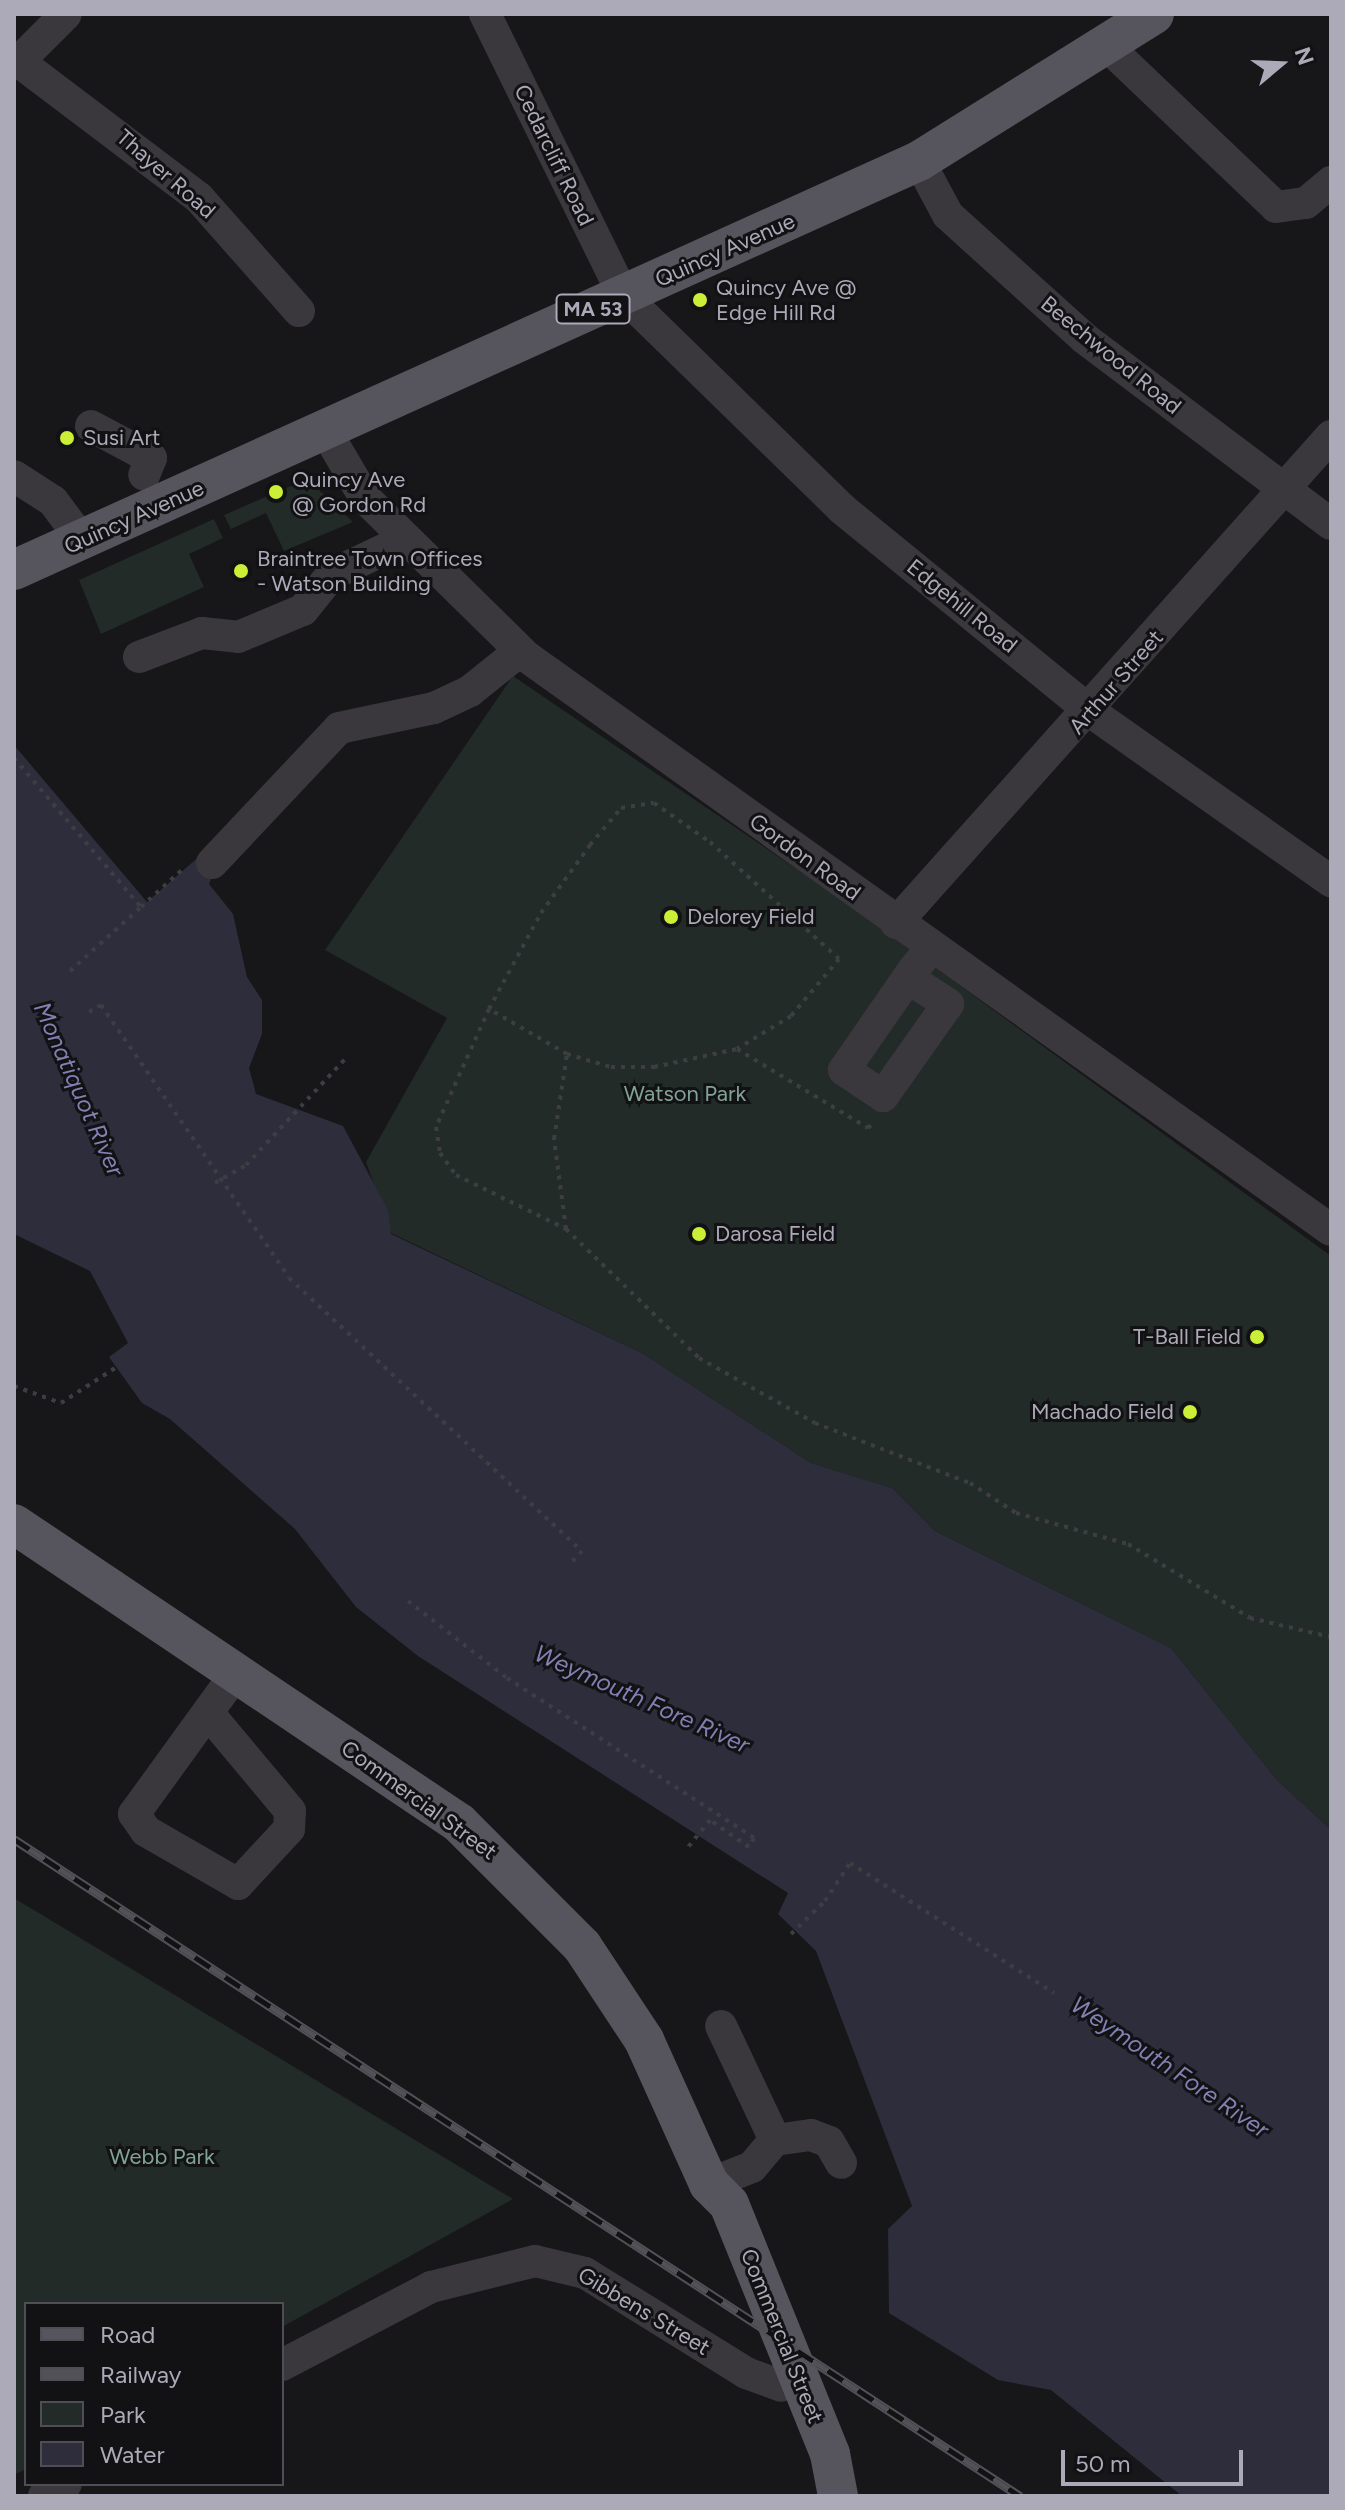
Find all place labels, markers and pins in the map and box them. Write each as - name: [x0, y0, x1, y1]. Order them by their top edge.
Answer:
- place label: Quincy Ave @ Edge Hill Rd: [716, 274, 856, 326]
- marker: Quincy Ave @ Edge Hill Rd: [691, 291, 709, 309]
- place label: Susi Art: [83, 425, 160, 451]
- marker: Susi Art: [58, 429, 76, 447]
- place label: Quincy Ave @ Gordon Rd: [292, 466, 426, 518]
- marker: Quincy Ave @ Gordon Rd: [267, 483, 285, 501]
- place label: Braintree Town Offices - Watson Building: [257, 545, 482, 596]
- marker: Braintree Town Offices - Watson Building: [232, 562, 250, 580]
- place label: Delorey Field: [687, 904, 815, 930]
- marker: Delorey Field: [662, 908, 680, 926]
- place label: Darosa Field: [715, 1221, 835, 1247]
- marker: Darosa Field: [690, 1225, 708, 1243]
- place label: T-Ball Field: [1133, 1324, 1241, 1350]
- marker: T-Ball Field: [1248, 1328, 1266, 1346]
- place label: Machado Field: [1031, 1399, 1174, 1425]
- marker: Machado Field: [1181, 1403, 1199, 1421]

